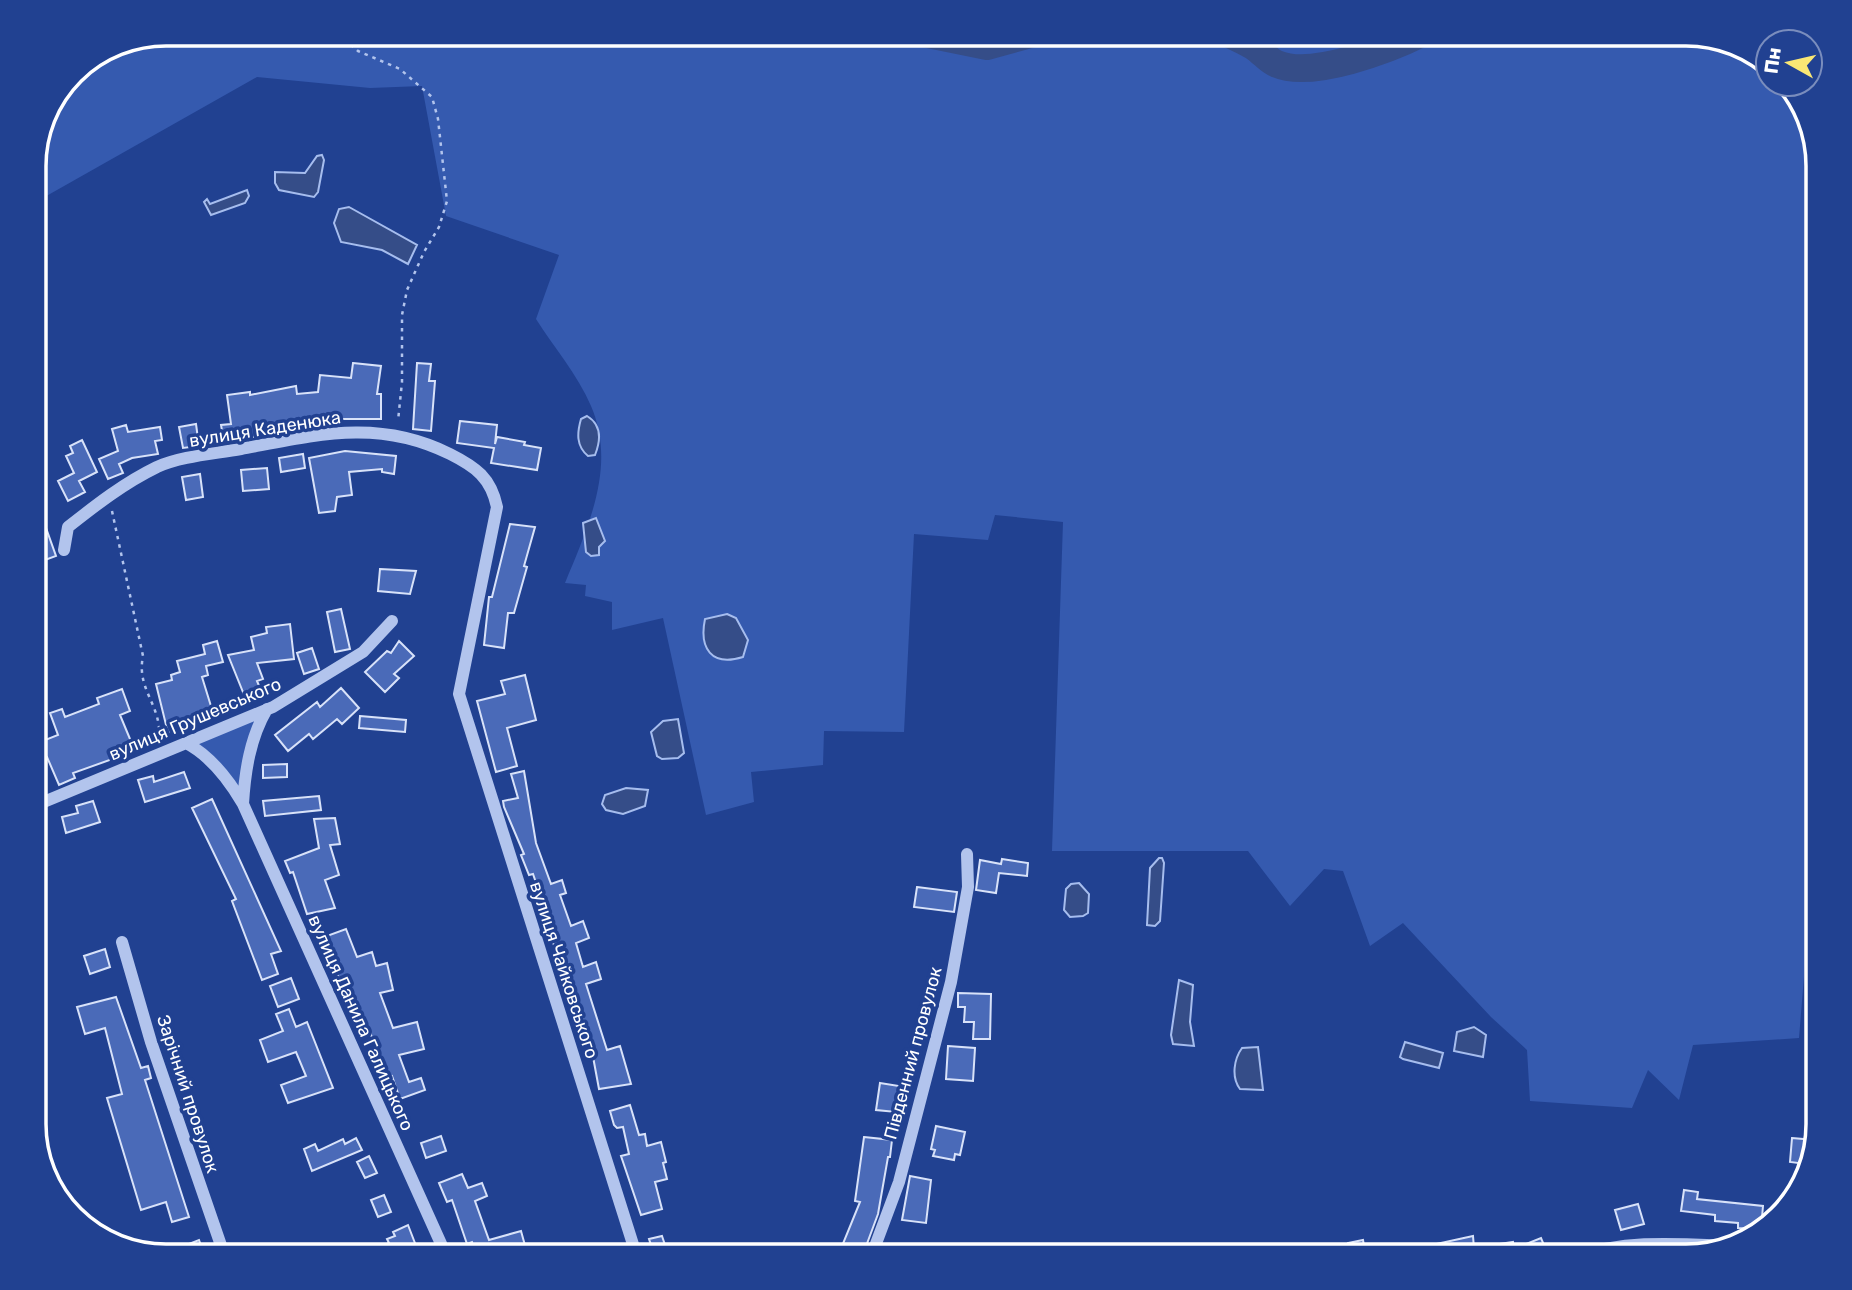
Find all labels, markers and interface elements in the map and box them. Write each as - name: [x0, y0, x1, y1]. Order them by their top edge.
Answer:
- north arrow: [1754, 28, 1824, 98]
- text: Пн: [1759, 46, 1786, 75]
- street label: вулиця Каденюка: [188, 406, 342, 452]
- street label: вулиця Грушевського: [106, 673, 284, 765]
- street label: вулиця Чайковського: [525, 879, 603, 1061]
- street label: вулиця Данила Галицького: [303, 912, 419, 1134]
- street label: Південний провулок: [879, 964, 947, 1142]
- street label: Зарічний провулок: [152, 1012, 224, 1176]

